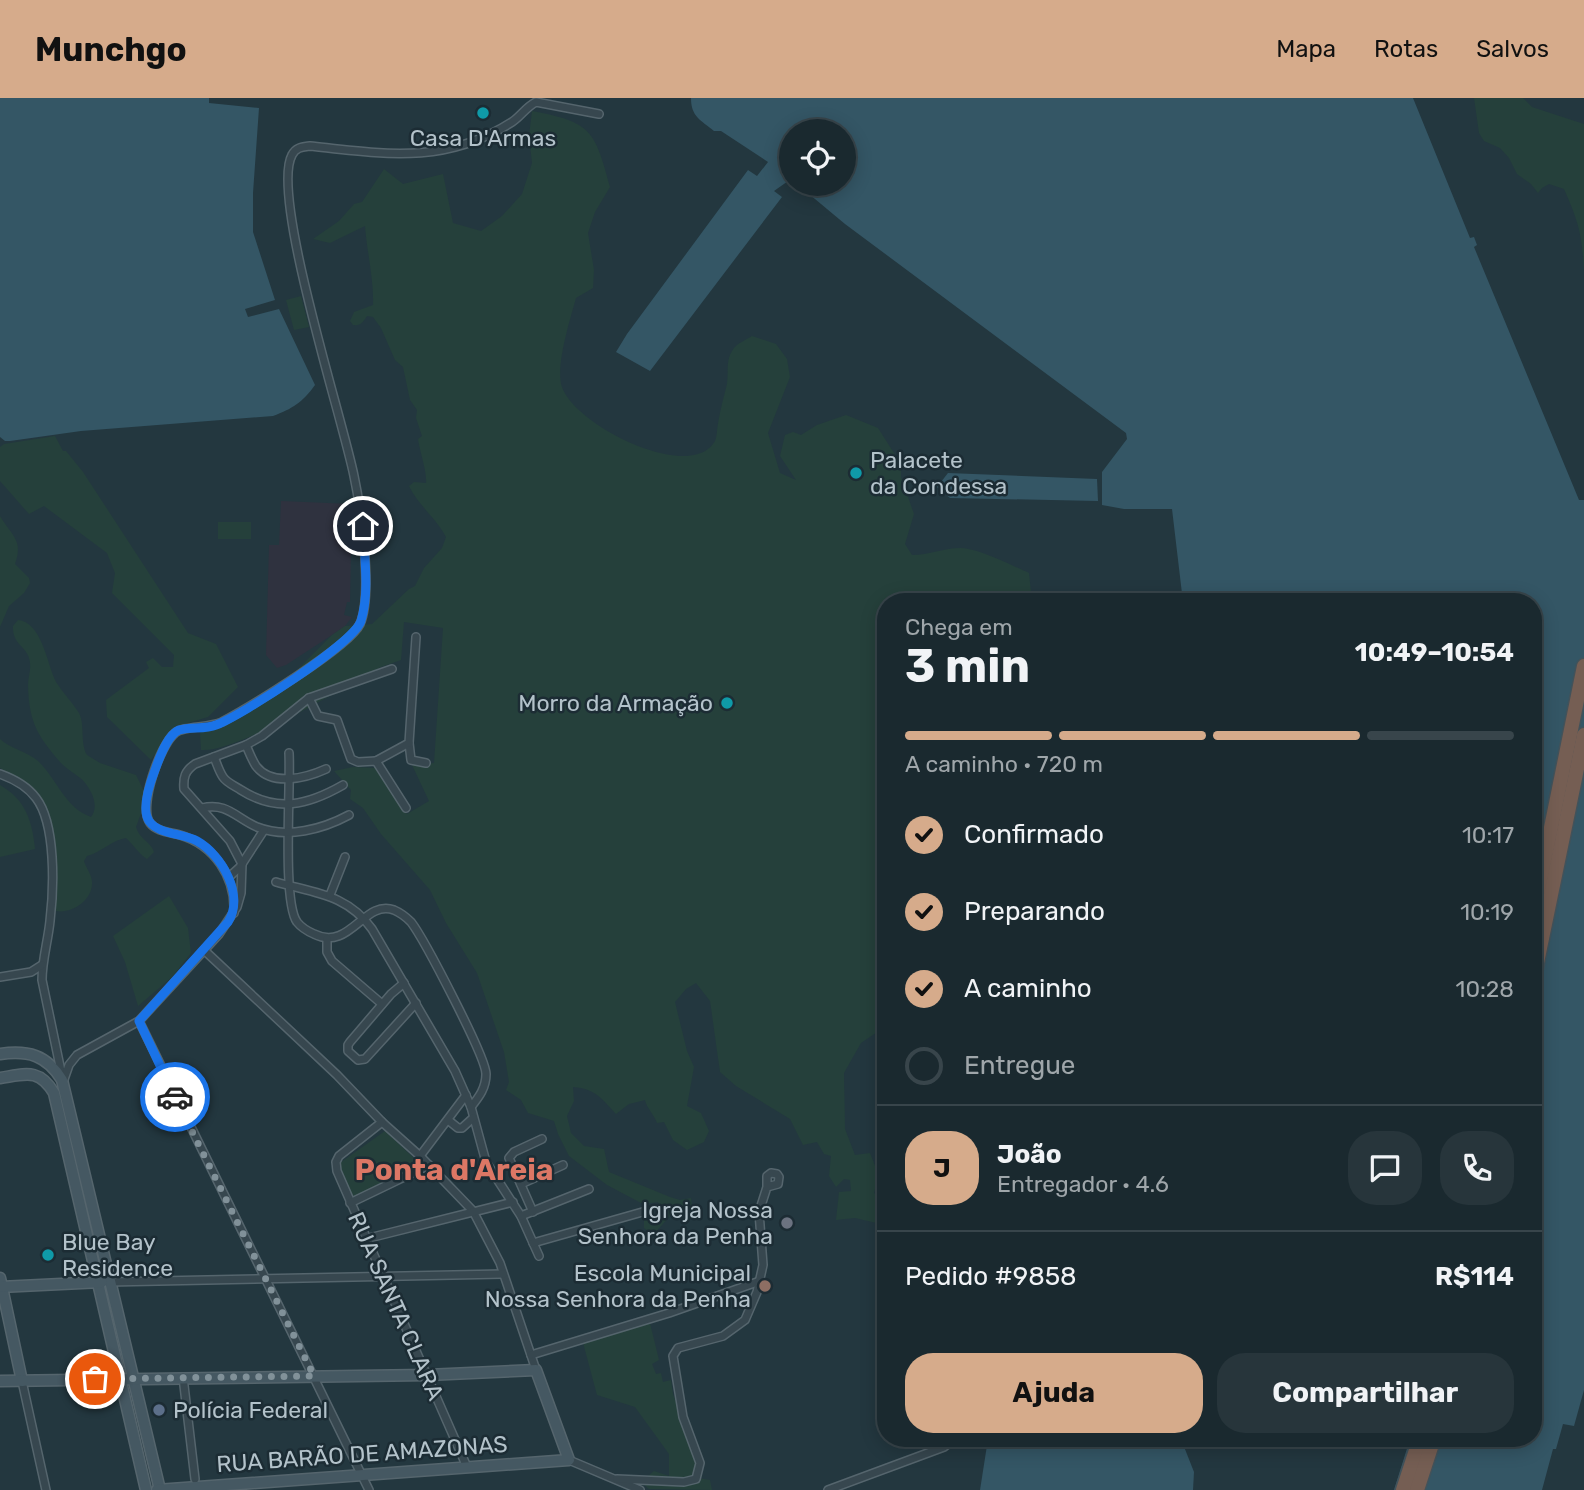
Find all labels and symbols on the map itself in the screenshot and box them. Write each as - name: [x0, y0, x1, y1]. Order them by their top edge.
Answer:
- marker: Casa D'Armas: [475, 105, 491, 121]
- place label: Casa D'Armas: [410, 124, 556, 152]
- place label: Palacete da Condessa: [870, 446, 1007, 500]
- marker: Palacete da Condessa: [848, 465, 864, 481]
- pin: [333, 496, 393, 556]
- place label: Morro da Armação: [518, 689, 713, 717]
- marker: Morro da Armação: [719, 695, 735, 711]
- courier: [140, 1062, 210, 1132]
- district label: Ponta d'Areia: [354, 1152, 554, 1188]
- place label: Igreja Nossa Senhora da Penha: [578, 1196, 773, 1250]
- street label: RUA SANTA CLARA: [342, 1208, 450, 1404]
- marker: Igreja Nossa Senhora da Penha: [779, 1215, 795, 1231]
- place label: Blue Bay Residence: [62, 1228, 173, 1282]
- marker: Blue Bay Residence: [40, 1247, 56, 1263]
- place label: Escola Municipal Nossa Senhora da Penha: [485, 1259, 751, 1313]
- marker: Escola Municipal Nossa Senhora da Penha: [757, 1278, 773, 1294]
- pin: [65, 1349, 125, 1409]
- place label: Polícia Federal: [173, 1396, 328, 1424]
- marker: Polícia Federal: [151, 1402, 167, 1418]
- street label: RUA BARÃO DE AMAZONAS: [215, 1430, 509, 1478]

